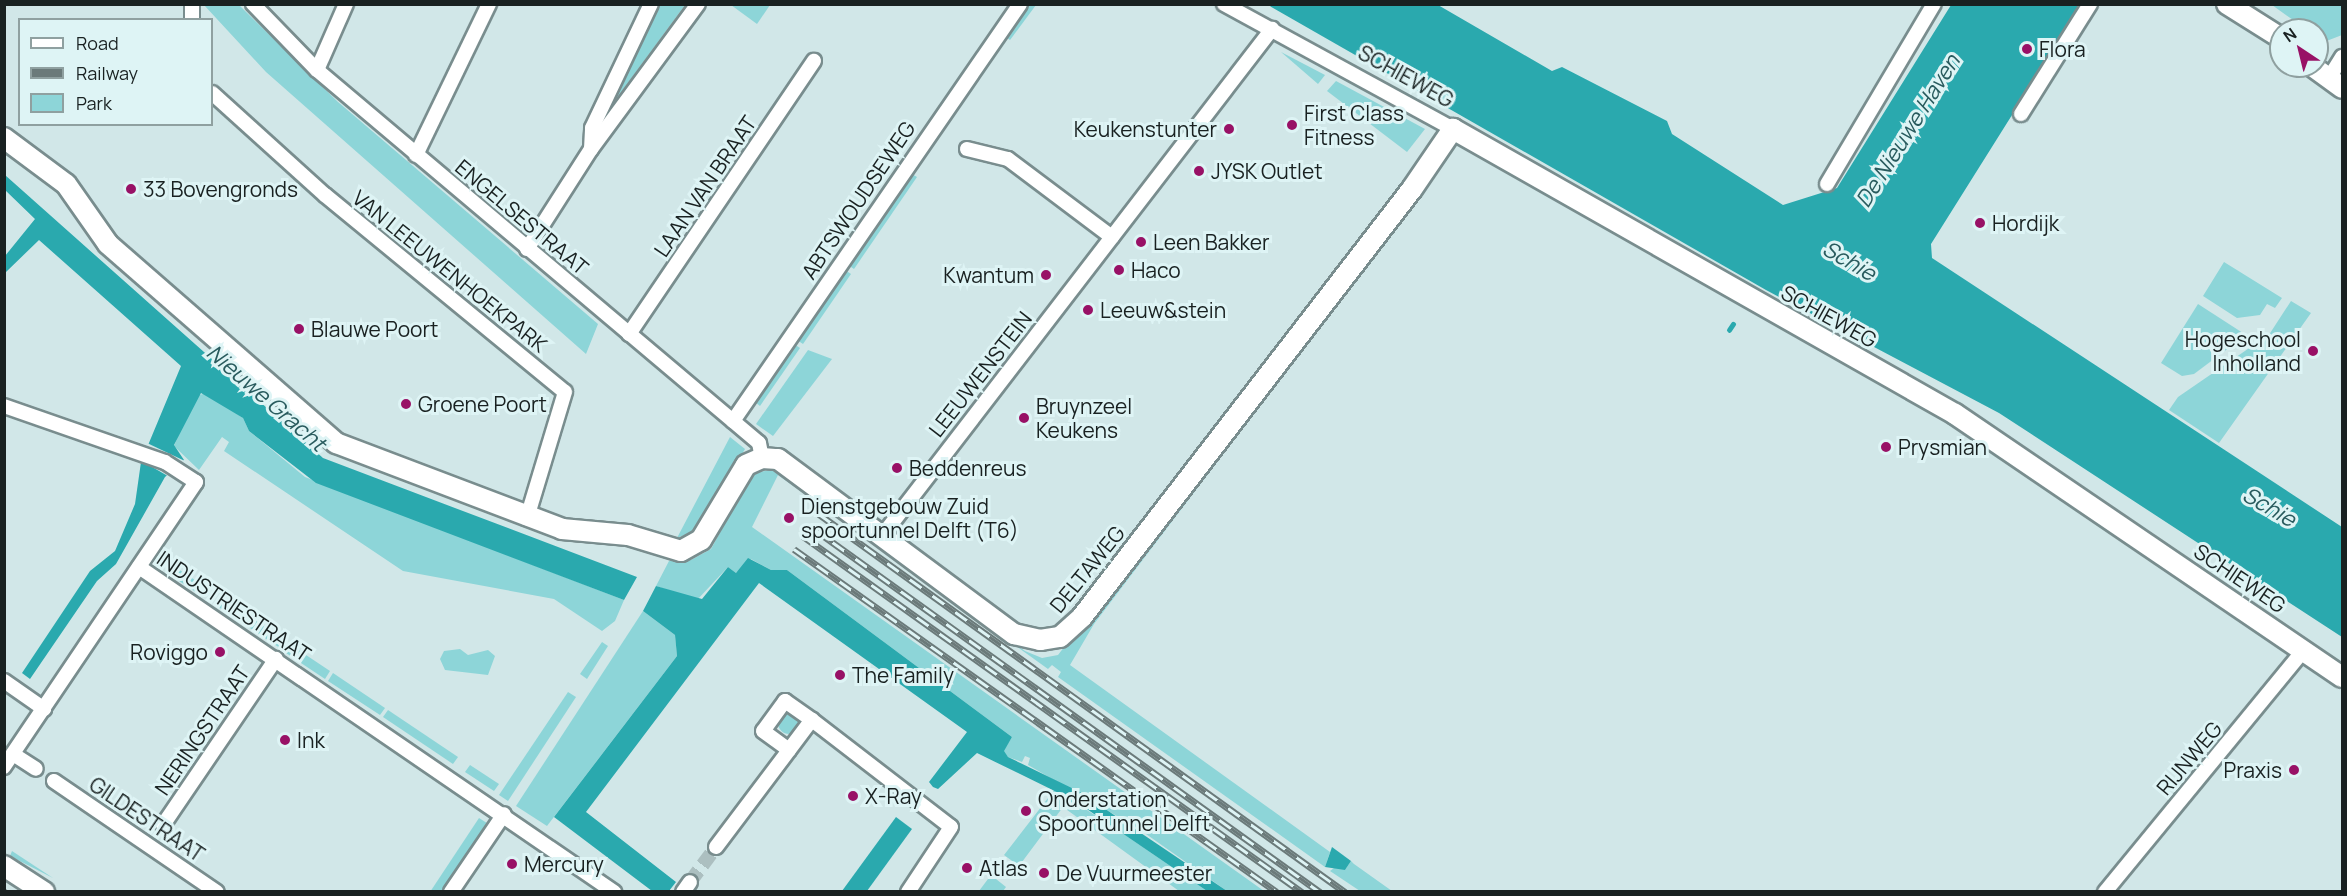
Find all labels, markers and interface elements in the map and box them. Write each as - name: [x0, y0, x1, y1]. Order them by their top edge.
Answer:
- legend: [18, 18, 213, 126]
- north arrow: [2269, 18, 2329, 78]
- text: N: [2279, 23, 2301, 47]
- text: Road: [76, 31, 119, 55]
- place label: Flora: [2039, 36, 2086, 62]
- street label: SCHIEWEG: [1354, 40, 1458, 112]
- marker: Flora: [2020, 42, 2034, 56]
- water label: De Nieuwe Haven: [1850, 50, 1966, 212]
- text: Railway: [76, 61, 138, 85]
- text: Park: [76, 91, 112, 115]
- place label: First Class Fitness: [1304, 100, 1404, 150]
- street label: LAAN VAN BRAAT: [649, 111, 761, 261]
- street label: ABTSWOUDSEWEG: [796, 116, 920, 284]
- place label: Keukenstunter: [1074, 116, 1217, 142]
- marker: First Class Fitness: [1285, 118, 1299, 132]
- marker: Keukenstunter: [1222, 122, 1236, 136]
- street label: ENGELSESTRAAT: [450, 154, 594, 280]
- place label: JYSK Outlet: [1211, 158, 1323, 184]
- marker: JYSK Outlet: [1192, 164, 1206, 178]
- place label: 33 Bovengronds: [143, 176, 298, 202]
- marker: 33 Bovengronds: [124, 182, 138, 196]
- street label: VAN LEEUWENHOEKPARK: [348, 185, 552, 357]
- place label: Hordijk: [1992, 210, 2059, 236]
- marker: Hordijk: [1973, 216, 1987, 230]
- place label: Leen Bakker: [1153, 229, 1270, 255]
- marker: Leen Bakker: [1134, 235, 1148, 249]
- water label: Schie: [1818, 235, 1880, 287]
- place label: Haco: [1131, 257, 1181, 283]
- place label: Kwantum: [943, 262, 1034, 288]
- marker: Haco: [1112, 263, 1126, 277]
- marker: Kwantum: [1039, 268, 1053, 282]
- street label: SCHIEWEG: [1777, 280, 1881, 352]
- place label: Leeuw&stein: [1100, 297, 1226, 323]
- marker: Leeuw&stein: [1081, 303, 1095, 317]
- street label: LEEUWENSTEIN: [923, 306, 1037, 442]
- place label: Blauwe Poort: [311, 316, 439, 342]
- marker: Blauwe Poort: [292, 322, 306, 336]
- place label: Hogeschool Inholland: [2185, 326, 2301, 376]
- water label: Nieuwe Gracht: [201, 339, 331, 457]
- marker: Hogeschool Inholland: [2306, 344, 2320, 358]
- place label: Groene Poort: [418, 391, 547, 417]
- place label: Bruynzeel Keukens: [1036, 393, 1132, 443]
- marker: Groene Poort: [399, 397, 413, 411]
- marker: Bruynzeel Keukens: [1017, 411, 1031, 425]
- place label: Prysmian: [1898, 434, 1987, 460]
- marker: Prysmian: [1879, 440, 1893, 454]
- place label: Beddenreus: [909, 455, 1027, 481]
- marker: Beddenreus: [890, 461, 904, 475]
- water label: Schie: [2238, 481, 2300, 533]
- place label: Dienstgebouw Zuid spoortunnel Delft (T6): [801, 493, 1019, 543]
- marker: Dienstgebouw Zuid spoortunnel Delft (T6): [782, 511, 796, 525]
- street label: DELTAWEG: [1044, 520, 1130, 618]
- street label: SCHIEWEG: [2189, 538, 2291, 618]
- street label: INDUSTRIESTRAAT: [152, 545, 316, 667]
- place label: Roviggo: [130, 639, 208, 665]
- marker: Roviggo: [213, 645, 227, 659]
- street label: NERINGSTRAAT: [149, 660, 255, 800]
- place label: The Family: [852, 662, 954, 688]
- marker: The Family: [833, 668, 847, 682]
- street label: RIJNWEG: [2151, 716, 2227, 800]
- place label: Ink: [297, 727, 325, 753]
- marker: Ink: [278, 733, 292, 747]
- place label: Praxis: [2224, 757, 2282, 783]
- marker: Praxis: [2287, 763, 2301, 777]
- street label: GILDESTRAAT: [85, 771, 209, 867]
- place label: X-Ray: [865, 783, 922, 809]
- place label: Onderstation Spoortunnel Delft: [1038, 786, 1210, 836]
- marker: X-Ray: [846, 789, 860, 803]
- marker: Onderstation Spoortunnel Delft: [1019, 804, 1033, 818]
- place label: Mercury: [524, 851, 604, 877]
- place label: Atlas: [979, 855, 1028, 881]
- marker: Mercury: [505, 857, 519, 871]
- place label: De Vuurmeester: [1056, 860, 1212, 886]
- marker: Atlas: [960, 861, 974, 875]
- marker: De Vuurmeester: [1037, 866, 1051, 880]

